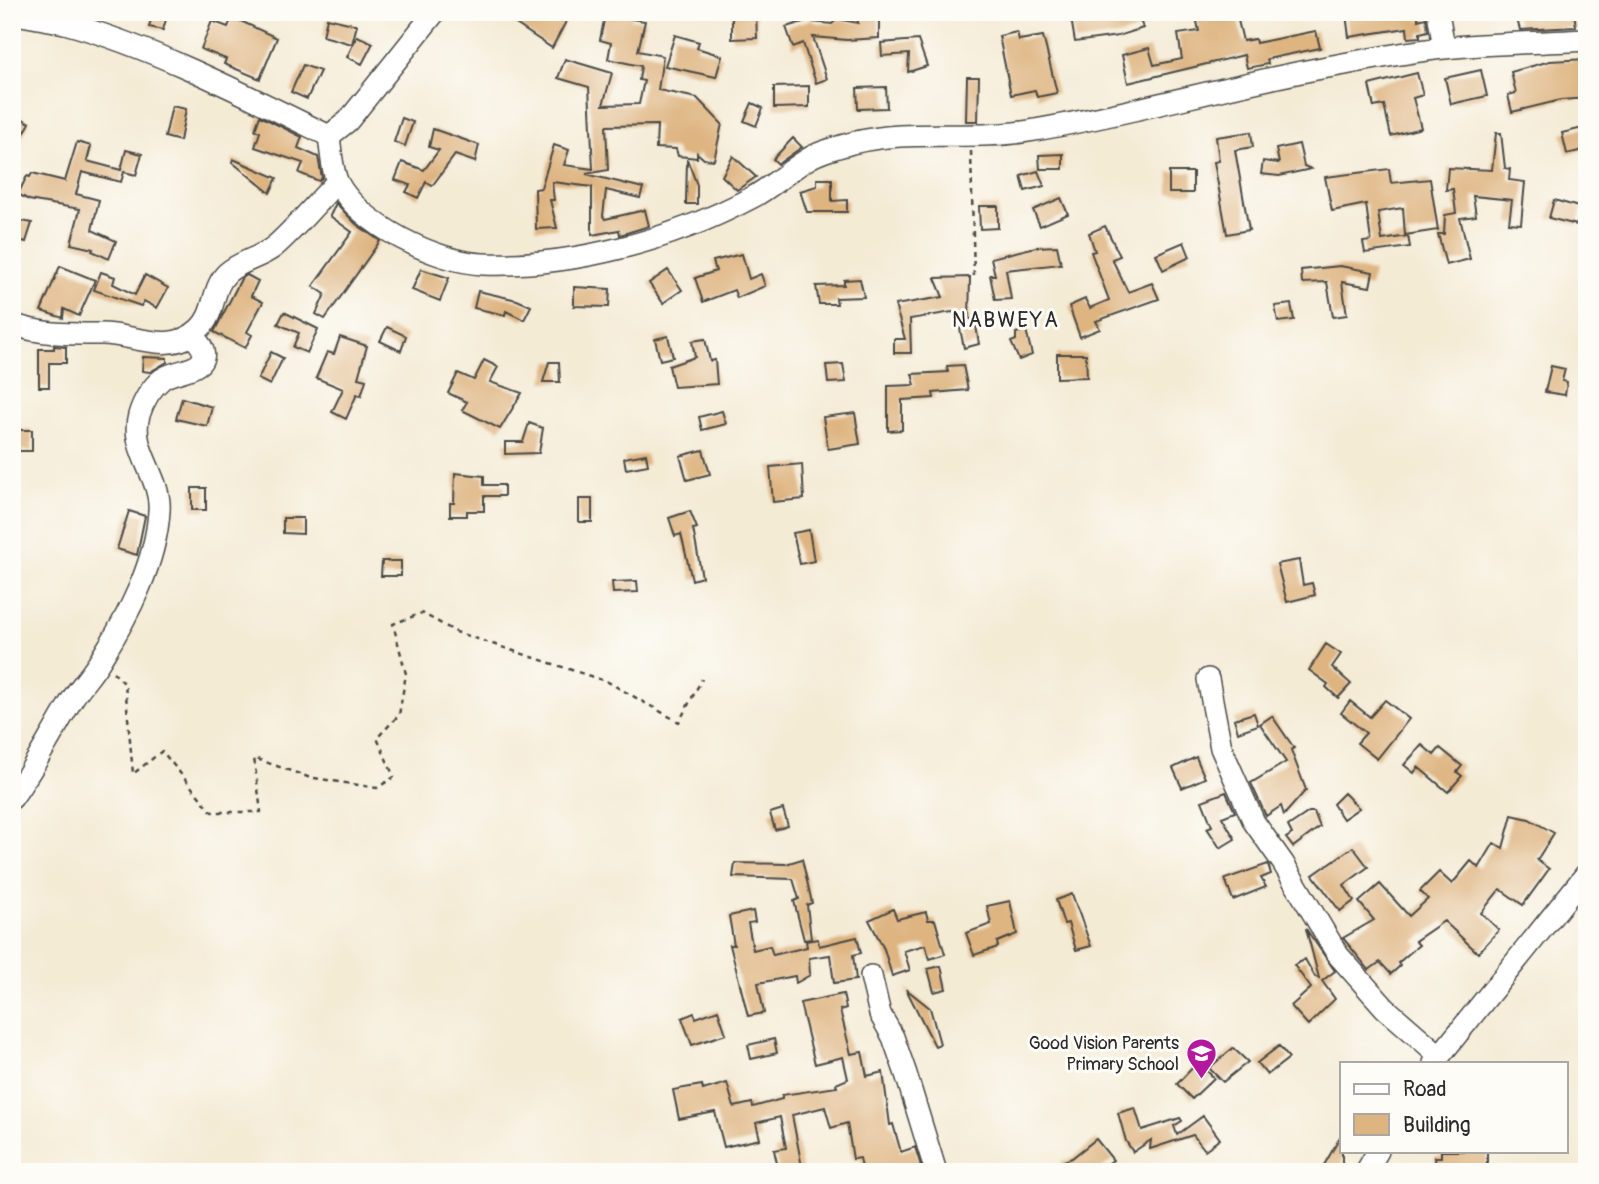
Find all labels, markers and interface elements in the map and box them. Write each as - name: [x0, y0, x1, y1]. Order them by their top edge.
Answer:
- district label: NABWEYA: [952, 307, 1060, 334]
- place label: Good Vision Parents Primary School: [1029, 1032, 1179, 1076]
- school or university icon: Good Vision Parents Primary School: [1185, 1036, 1219, 1080]
- legend: [1340, 1062, 1568, 1152]
- text: Road: [1403, 1076, 1447, 1103]
- text: Building: [1403, 1112, 1470, 1139]

